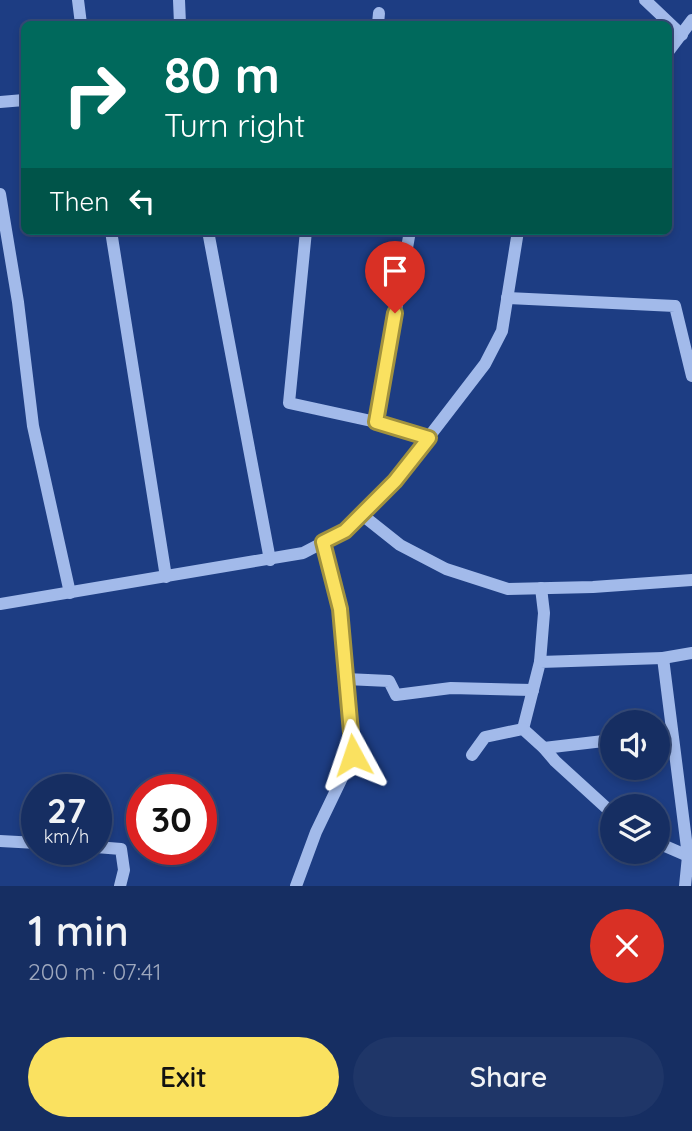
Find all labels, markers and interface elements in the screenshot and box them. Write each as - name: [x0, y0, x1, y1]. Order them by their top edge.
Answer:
- text: 80 m: [164, 44, 280, 105]
- icon: right: [49, 49, 140, 140]
- text: Turn right: [164, 105, 305, 145]
- icon: left: [123, 182, 161, 220]
- text: Then: [49, 185, 109, 218]
- pin: [365, 241, 425, 313]
- icon: arrive: [376, 252, 414, 290]
- map controls: [600, 710, 670, 864]
- button: sound: [600, 710, 670, 780]
- position arrow: [316, 718, 390, 792]
- speed limit sign: 30: [126, 774, 217, 865]
- text: 27: [47, 788, 86, 832]
- button: layers: [600, 794, 670, 864]
- text: km/h: [44, 825, 89, 848]
- text: 1 min: [28, 904, 129, 957]
- button: close: [590, 909, 664, 983]
- text: 200 m · 07:41: [28, 957, 161, 986]
- button: Exit: [28, 1037, 339, 1117]
- button: Share: [353, 1037, 664, 1117]

